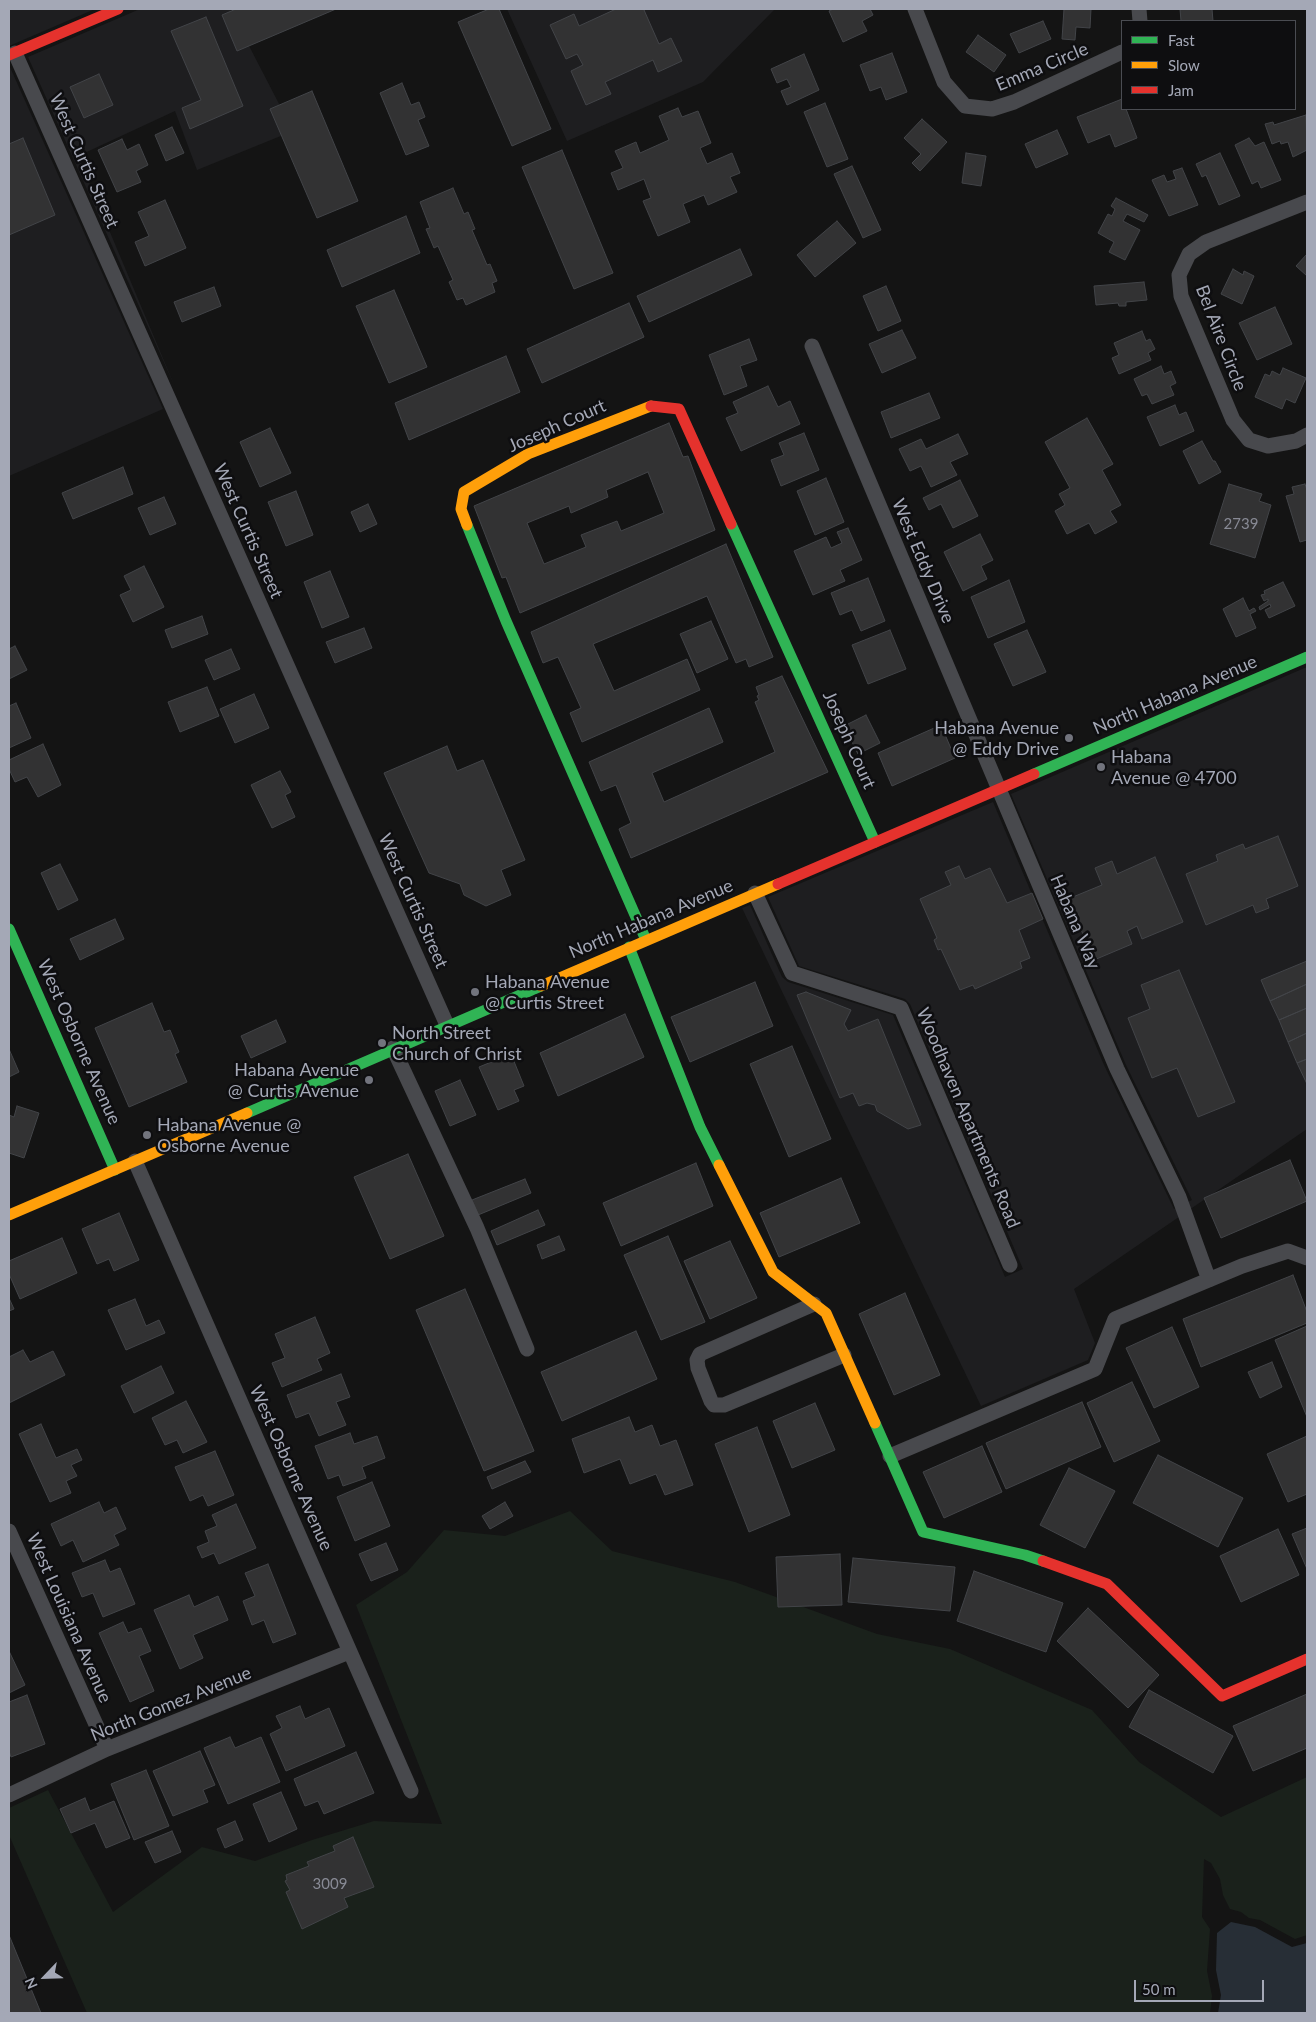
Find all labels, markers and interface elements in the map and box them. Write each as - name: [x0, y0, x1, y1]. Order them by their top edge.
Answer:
- legend: [1121, 20, 1296, 110]
- text: Fast: [1168, 31, 1195, 49]
- street label: Emma Circle: [993, 38, 1091, 96]
- text: Slow: [1168, 56, 1200, 74]
- text: Jam: [1168, 81, 1194, 99]
- street label: West Curtis Street: [45, 90, 123, 232]
- street label: Bel Aire Circle: [1191, 282, 1251, 394]
- street label: Joseph Court: [505, 395, 609, 457]
- street label: West Curtis Street: [209, 460, 287, 602]
- street label: West Eddy Drive: [887, 496, 959, 626]
- house number: 2739: [1224, 515, 1258, 533]
- street label: North Habana Avenue: [1090, 651, 1260, 739]
- street label: Joseph Court: [818, 688, 880, 792]
- place label: Habana Avenue @ Eddy Drive: [934, 717, 1059, 760]
- marker: Habana Avenue @ Eddy Drive: [1063, 732, 1075, 744]
- place label: Habana Avenue @ 4700: [1111, 746, 1237, 789]
- marker: Habana Avenue @ 4700: [1095, 761, 1107, 773]
- street label: West Curtis Street: [374, 830, 452, 972]
- street label: Habana Way: [1045, 871, 1105, 973]
- street label: North Habana Avenue: [566, 875, 736, 963]
- street label: West Osborne Avenue: [33, 956, 125, 1128]
- place label: Habana Avenue @ Curtis Street: [485, 971, 610, 1014]
- marker: Habana Avenue @ Curtis Street: [469, 986, 481, 998]
- street label: Woodhaven Apartments Road: [912, 1005, 1024, 1231]
- place label: North Street Church of Christ: [392, 1022, 522, 1064]
- marker: North Street Church of Christ: [376, 1037, 388, 1049]
- place label: Habana Avenue @ Curtis Avenue: [228, 1059, 359, 1102]
- marker: Habana Avenue @ Curtis Avenue: [363, 1074, 375, 1086]
- place label: Habana Avenue @ Osborne Avenue: [157, 1114, 301, 1156]
- marker: Habana Avenue @ Osborne Avenue: [141, 1129, 153, 1141]
- street label: West Osborne Avenue: [245, 1382, 337, 1554]
- street label: West Louisiana Avenue: [22, 1530, 116, 1706]
- street label: North Gomez Avenue: [88, 1662, 254, 1746]
- house number: 3009: [313, 1875, 347, 1893]
- north arrow: [20, 1952, 70, 2002]
- scale bar: [1136, 1970, 1266, 2002]
- text: N: [21, 1975, 41, 1992]
- text: 50 m: [1142, 1980, 1176, 1998]

